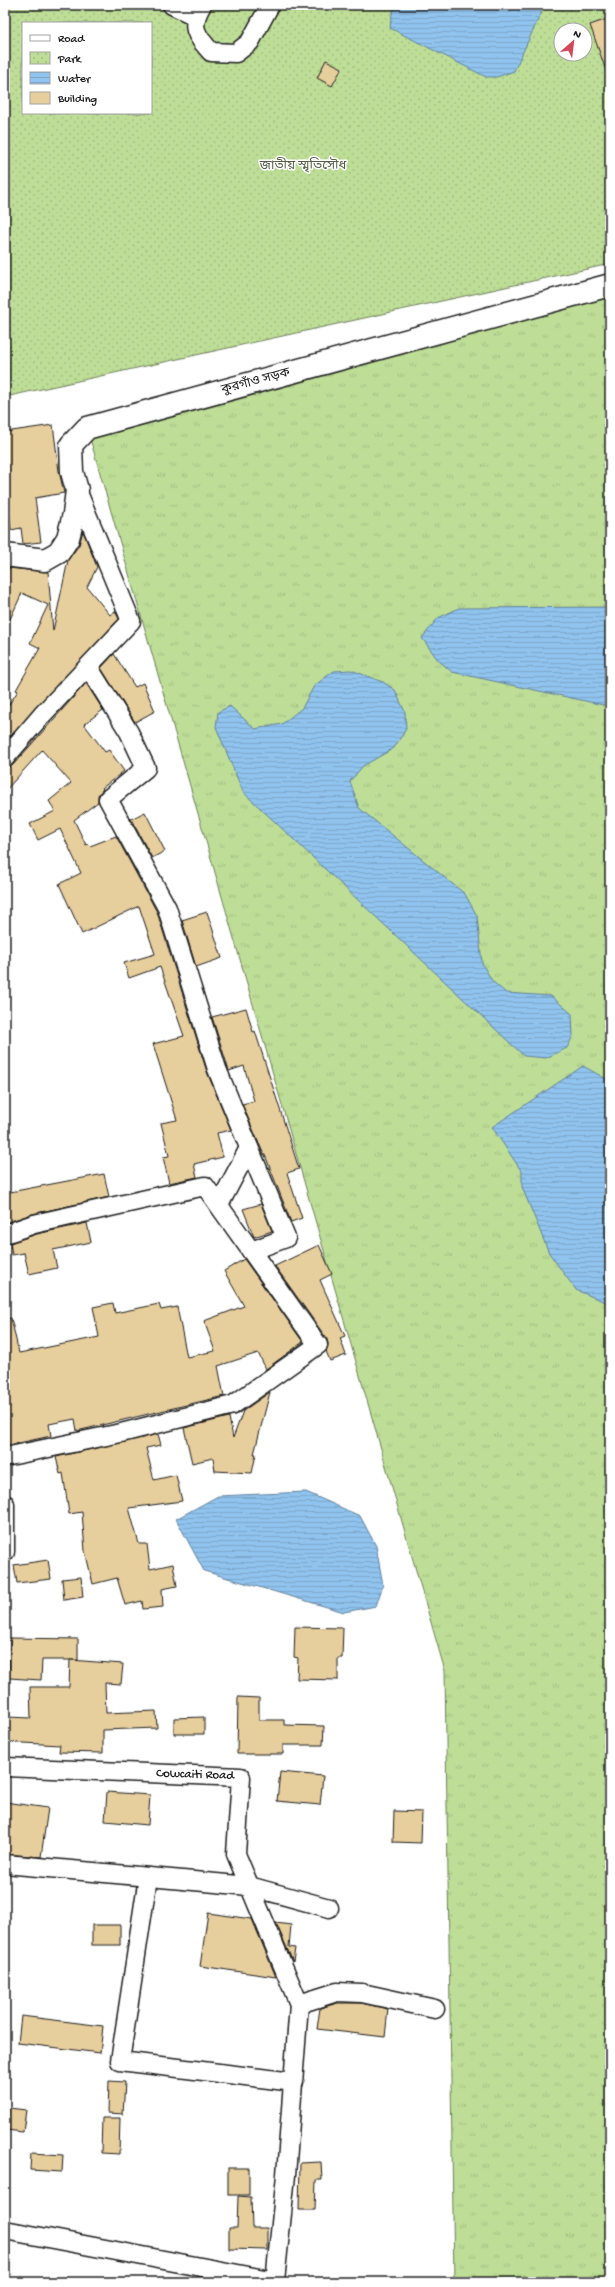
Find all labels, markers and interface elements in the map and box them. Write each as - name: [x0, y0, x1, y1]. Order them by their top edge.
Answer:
- legend: [22, 22, 152, 114]
- north arrow: [553, 22, 593, 62]
- text: N: [571, 28, 583, 42]
- text: Road: [58, 33, 85, 47]
- text: Park: [57, 53, 83, 67]
- text: Water: [58, 73, 92, 87]
- text: Building: [57, 93, 97, 107]
- park label: জাতীয় স্মৃতিসৌধ: [259, 157, 346, 174]
- street label: কুরগাঁও সড়ক: [218, 364, 293, 399]
- street label: Cowcaiti Road: [156, 1766, 236, 1784]

